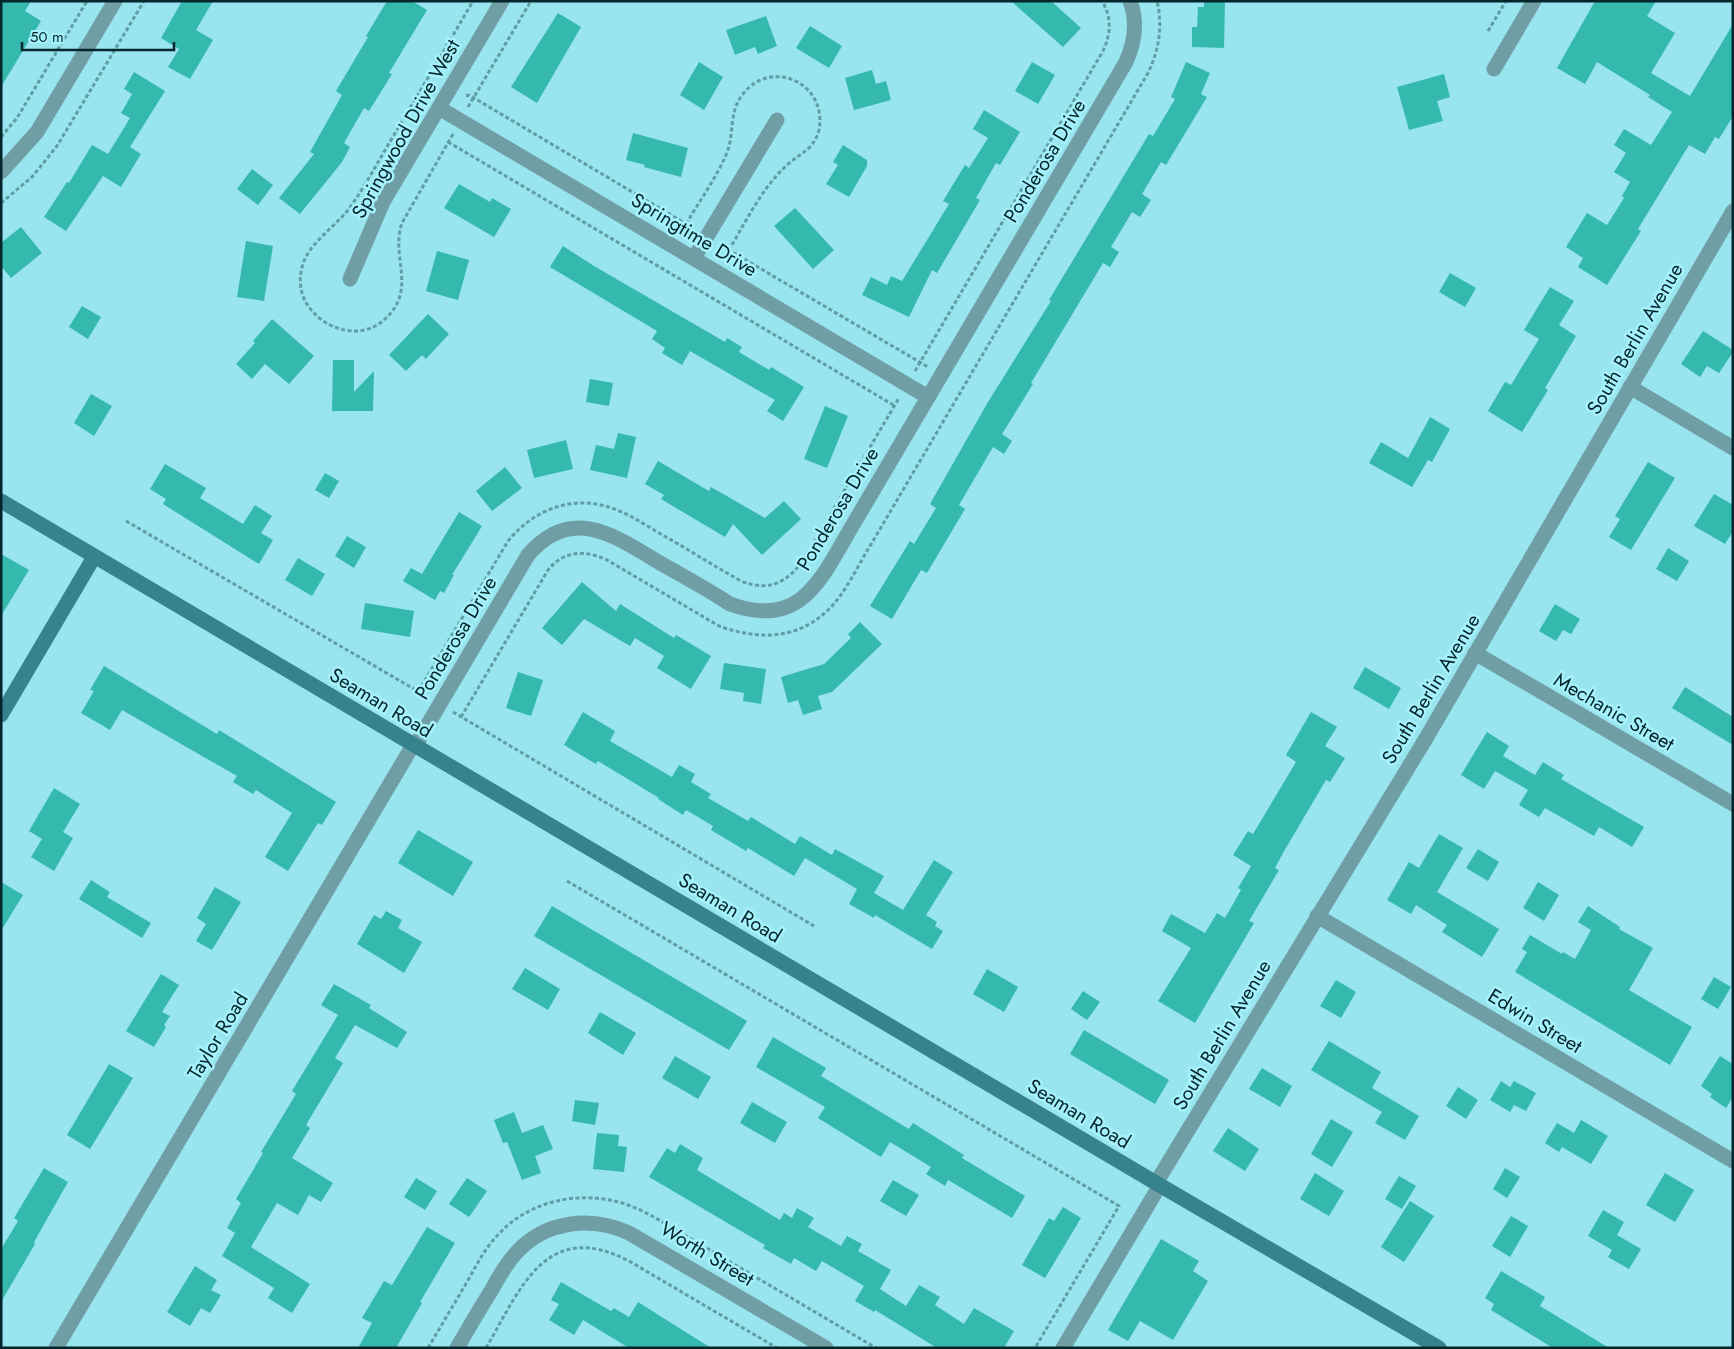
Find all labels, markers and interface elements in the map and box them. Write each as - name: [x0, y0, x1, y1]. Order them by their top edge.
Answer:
- scale bar: [22, 20, 175, 52]
- text: 50 m: [30, 26, 64, 48]
- street label: Springwood Drive West: [345, 34, 467, 224]
- street label: Ponderosa Drive: [997, 94, 1093, 228]
- street label: Springtime Drive: [625, 186, 763, 284]
- street label: South Berlin Avenue: [1580, 258, 1690, 420]
- street label: Ponderosa Drive: [790, 442, 886, 576]
- street label: Ponderosa Drive: [408, 571, 504, 705]
- street label: South Berlin Avenue: [1375, 608, 1487, 770]
- street label: Seaman Road: [324, 661, 438, 745]
- street label: Mechanic Street: [1548, 666, 1680, 758]
- street label: Seaman Road: [673, 866, 787, 950]
- street label: South Berlin Avenue: [1166, 954, 1278, 1116]
- street label: Edwin Street: [1482, 981, 1588, 1061]
- street label: Taylor Road: [181, 987, 255, 1085]
- street label: Seaman Road: [1022, 1072, 1136, 1156]
- street label: Worth Street: [655, 1215, 760, 1294]

